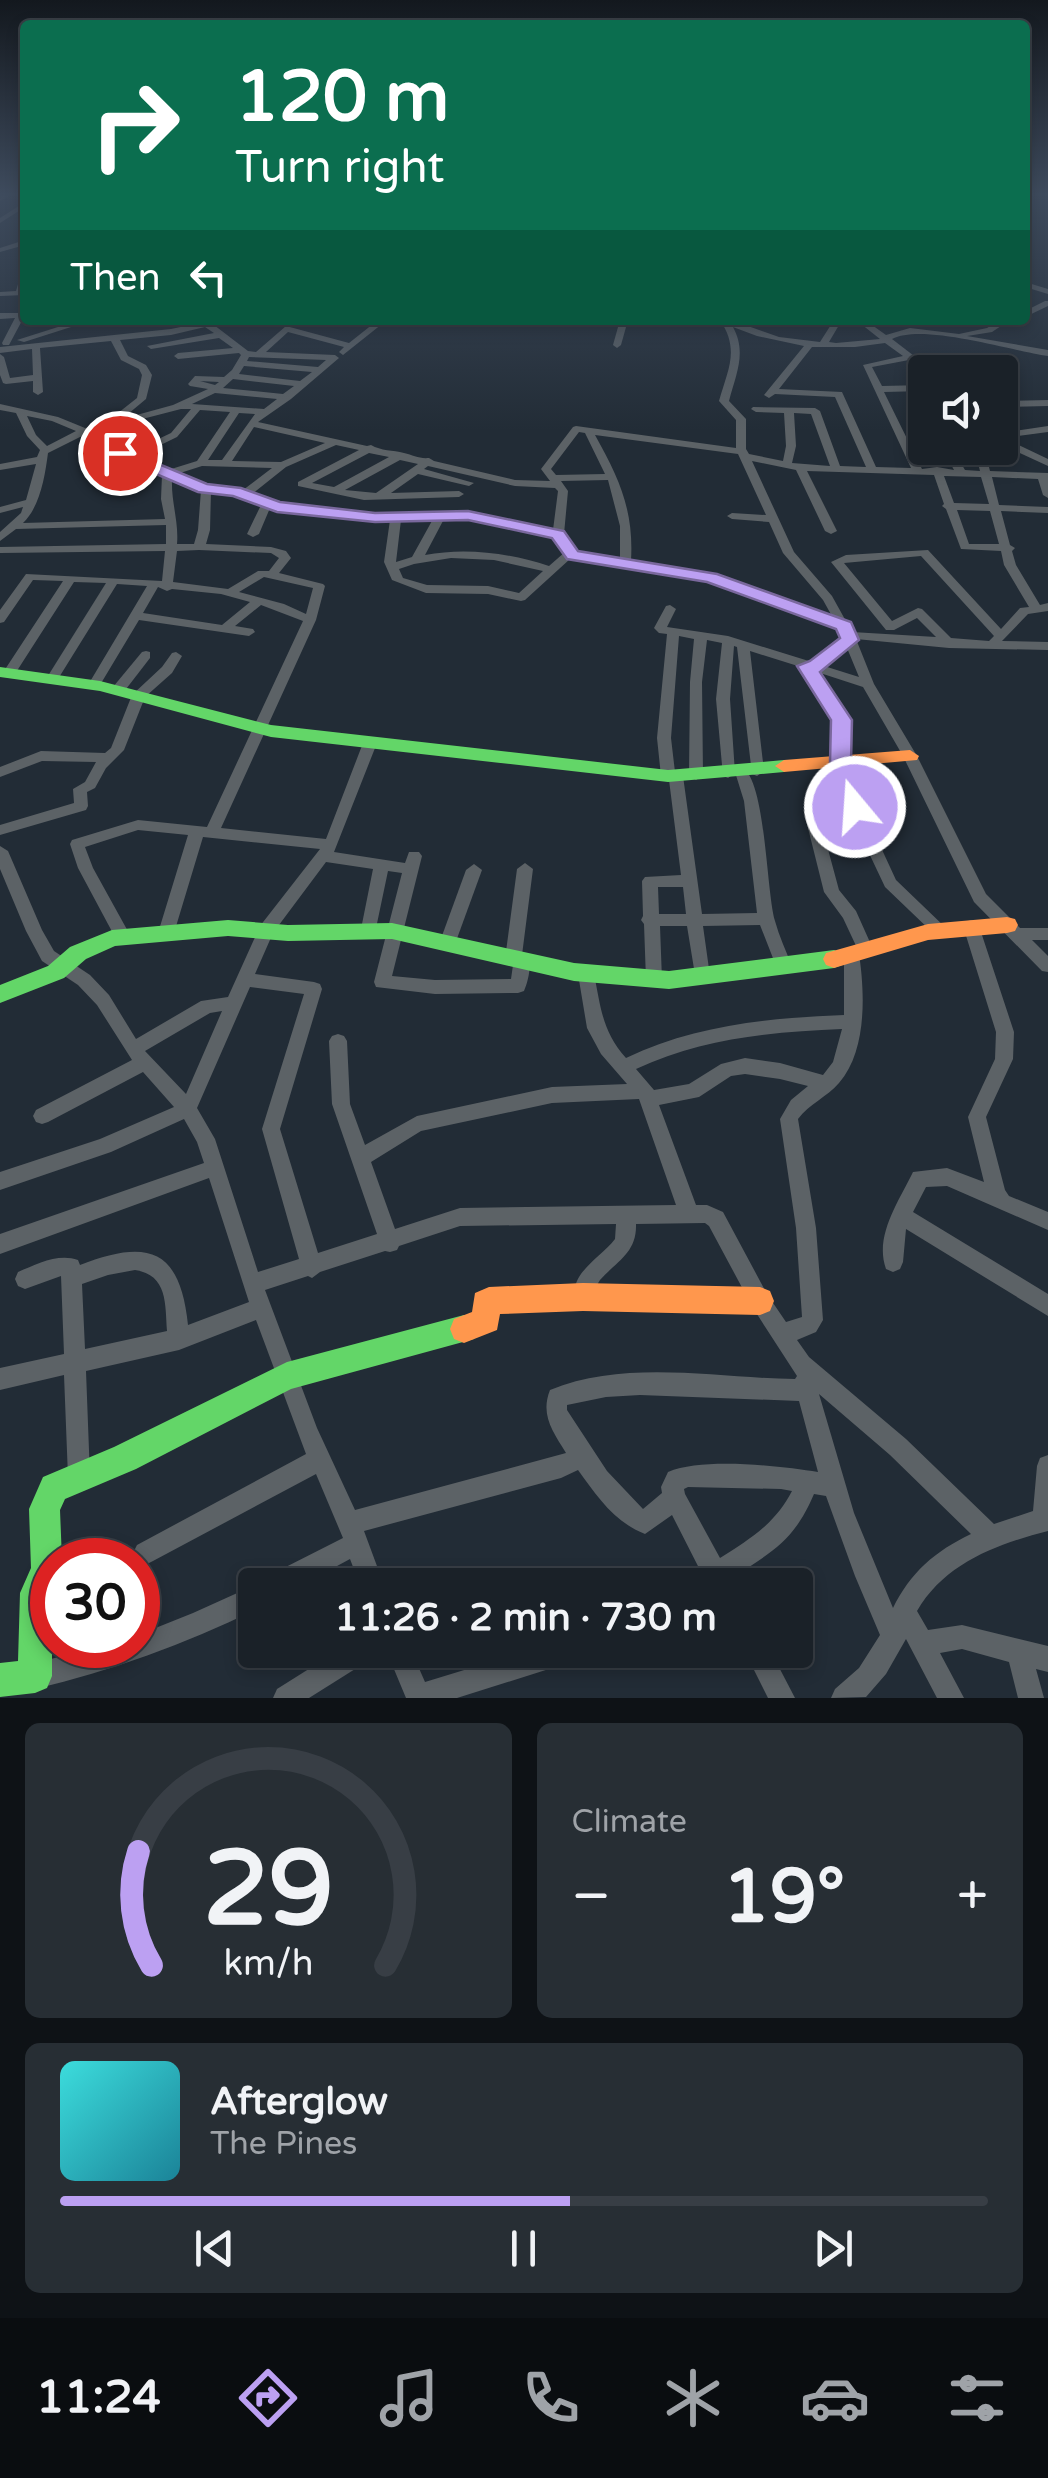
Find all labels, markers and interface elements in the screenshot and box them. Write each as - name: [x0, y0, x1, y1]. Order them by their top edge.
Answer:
- text: 120 m: [235, 56, 449, 140]
- icon: right: [70, 60, 200, 190]
- text: Turn right: [235, 141, 444, 195]
- icon: left: [181, 250, 236, 305]
- text: Then: [70, 255, 161, 301]
- map controls: [908, 355, 1018, 465]
- button: sound: [908, 355, 1018, 465]
- pin: [78, 411, 163, 496]
- icon: arrive: [93, 426, 148, 481]
- position arrow: [803, 755, 907, 859]
- speed limit sign: 30: [30, 1538, 160, 1668]
- text: 11:26 · 2 min · 730 m: [334, 1595, 717, 1641]
- text: Climate: [572, 1803, 687, 1841]
- text: 29: [203, 1828, 334, 1953]
- text: 19°: [723, 1852, 845, 1942]
- text: −: [572, 1864, 611, 1930]
- text: +: [957, 1864, 988, 1930]
- text: km/h: [223, 1942, 313, 1985]
- text: Afterglow: [210, 2079, 388, 2125]
- text: The Pines: [210, 2125, 357, 2163]
- icon: previous: [187, 2221, 242, 2276]
- icon: pause: [496, 2221, 551, 2276]
- icon: next: [806, 2221, 861, 2276]
- icon: directions: [233, 2363, 303, 2433]
- icon: music: [374, 2363, 444, 2433]
- icon: phone: [516, 2363, 586, 2433]
- icon: climate: [658, 2363, 728, 2433]
- icon: car: [800, 2363, 870, 2433]
- icon: filters: [942, 2363, 1012, 2433]
- text: 11:24: [36, 2371, 161, 2425]

